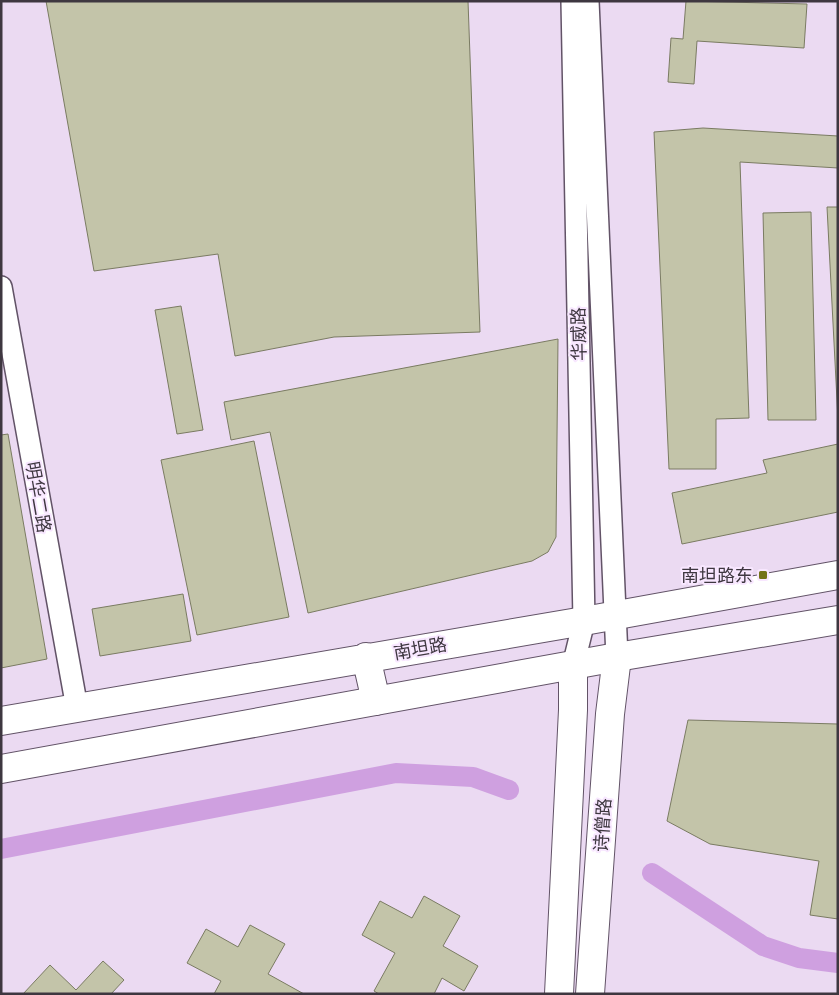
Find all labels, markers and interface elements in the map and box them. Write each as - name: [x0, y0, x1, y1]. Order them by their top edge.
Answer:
- street label: 华威路: [566, 307, 590, 361]
- street label: 明华二路: [21, 459, 57, 535]
- place label: 南坦路东: [681, 563, 753, 587]
- marker: 南坦路东: [757, 569, 769, 581]
- street label: 南坦路: [391, 631, 449, 665]
- street label: 诗僧路: [588, 797, 616, 853]

